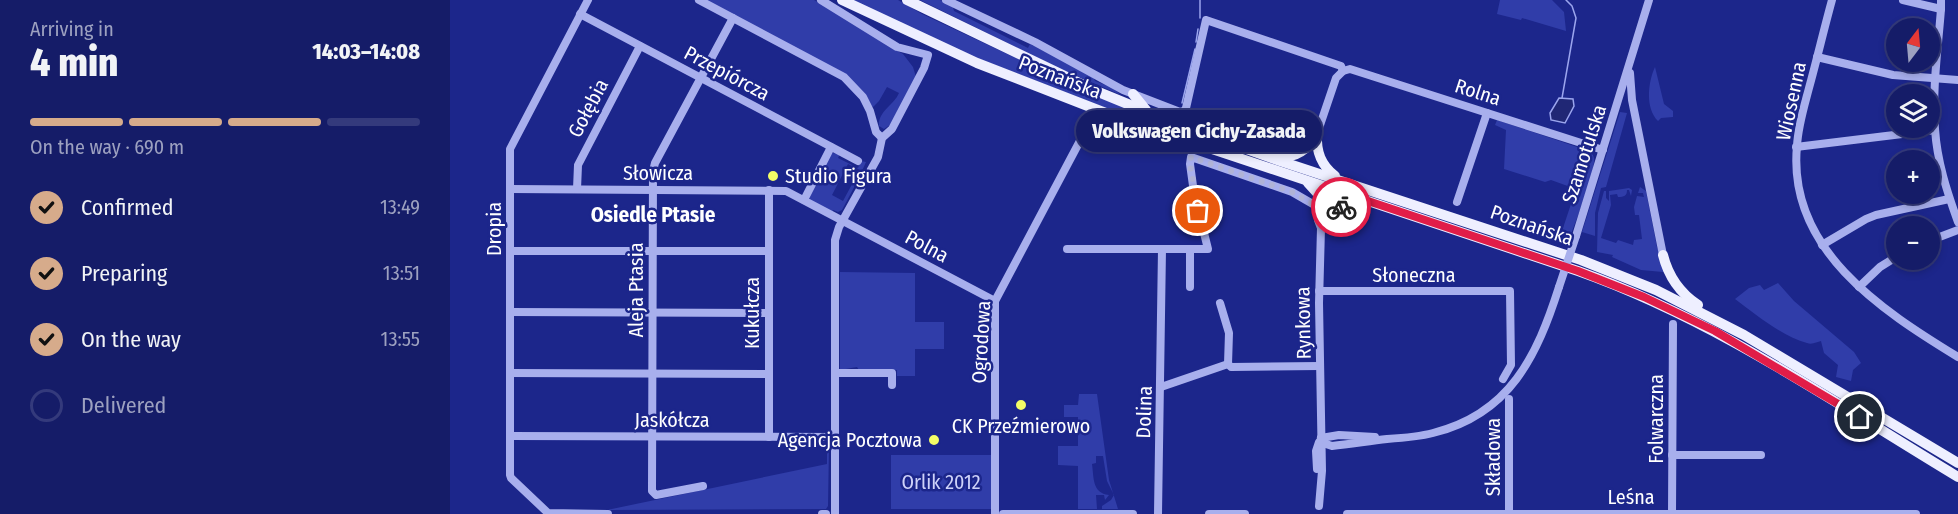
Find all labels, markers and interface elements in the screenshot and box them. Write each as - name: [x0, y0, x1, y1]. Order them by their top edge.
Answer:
- text: Arriving in: [30, 17, 114, 41]
- north arrow: [1886, 18, 1940, 72]
- map controls: [1886, 18, 1940, 270]
- text: 14:03–14:08: [312, 38, 420, 65]
- text: 4 min: [30, 40, 118, 86]
- street label: Przepiórcza: [680, 41, 774, 105]
- street label: Poznańska: [1015, 50, 1105, 104]
- street label: Wiosenna: [1771, 59, 1811, 143]
- street label: Rolna: [1452, 73, 1504, 111]
- street label: Gołębia: [563, 75, 613, 141]
- button: layers: [1886, 84, 1940, 138]
- street label: Szamotulska: [1557, 101, 1611, 207]
- callout: Volkswagen Cichy-Zasada: [1075, 109, 1321, 151]
- text: Volkswagen Cichy-Zasada: [1092, 119, 1306, 143]
- text: On the way · 690 m: [30, 135, 184, 159]
- button: +: [1886, 150, 1940, 204]
- street label: Słowicza: [623, 161, 693, 185]
- place label: Studio Figura: [785, 164, 892, 188]
- marker: Studio Figura: [766, 169, 780, 183]
- courier: [1311, 177, 1371, 237]
- pin: [1172, 185, 1223, 236]
- icon: check: [30, 191, 63, 224]
- icon: bike: [1325, 191, 1358, 224]
- text: Confirmed: [81, 194, 174, 221]
- icon: bag: [1181, 194, 1214, 227]
- text: 13:49: [380, 195, 420, 219]
- street label: Poznańska: [1487, 200, 1577, 250]
- street label: Dropia: [482, 202, 506, 256]
- district label: Osiedle Ptasie: [591, 202, 716, 228]
- button: −: [1886, 216, 1940, 270]
- street label: Polna: [901, 225, 953, 267]
- street label: Aleja Ptasia: [624, 243, 648, 337]
- icon: check: [30, 257, 63, 290]
- text: Preparing: [81, 260, 167, 287]
- text: 13:51: [383, 261, 420, 285]
- street label: Słoneczna: [1372, 263, 1456, 287]
- street label: Kukułcza: [740, 277, 764, 349]
- street label: Rynkowa: [1290, 286, 1316, 360]
- street label: Ogrodowa: [967, 300, 995, 384]
- icon: check: [30, 323, 63, 356]
- text: On the way: [81, 326, 181, 353]
- text: 13:55: [381, 327, 420, 351]
- street label: Folwarczna: [1644, 374, 1668, 464]
- street label: Dolina: [1131, 385, 1157, 439]
- pin: [1834, 391, 1885, 442]
- text: Delivered: [81, 392, 166, 419]
- marker: CK Przeźmierowo: [1014, 398, 1028, 412]
- icon: home: [1843, 400, 1876, 433]
- street label: Jaskółcza: [635, 408, 709, 432]
- place label: CK Przeźmierowo: [952, 414, 1090, 438]
- street label: Składowa: [1481, 418, 1505, 496]
- place label: Agencja Pocztowa: [778, 428, 922, 452]
- marker: Agencja Pocztowa: [927, 433, 941, 447]
- park label: Orlik 2012: [901, 470, 981, 494]
- street label: Leśna: [1607, 485, 1655, 509]

